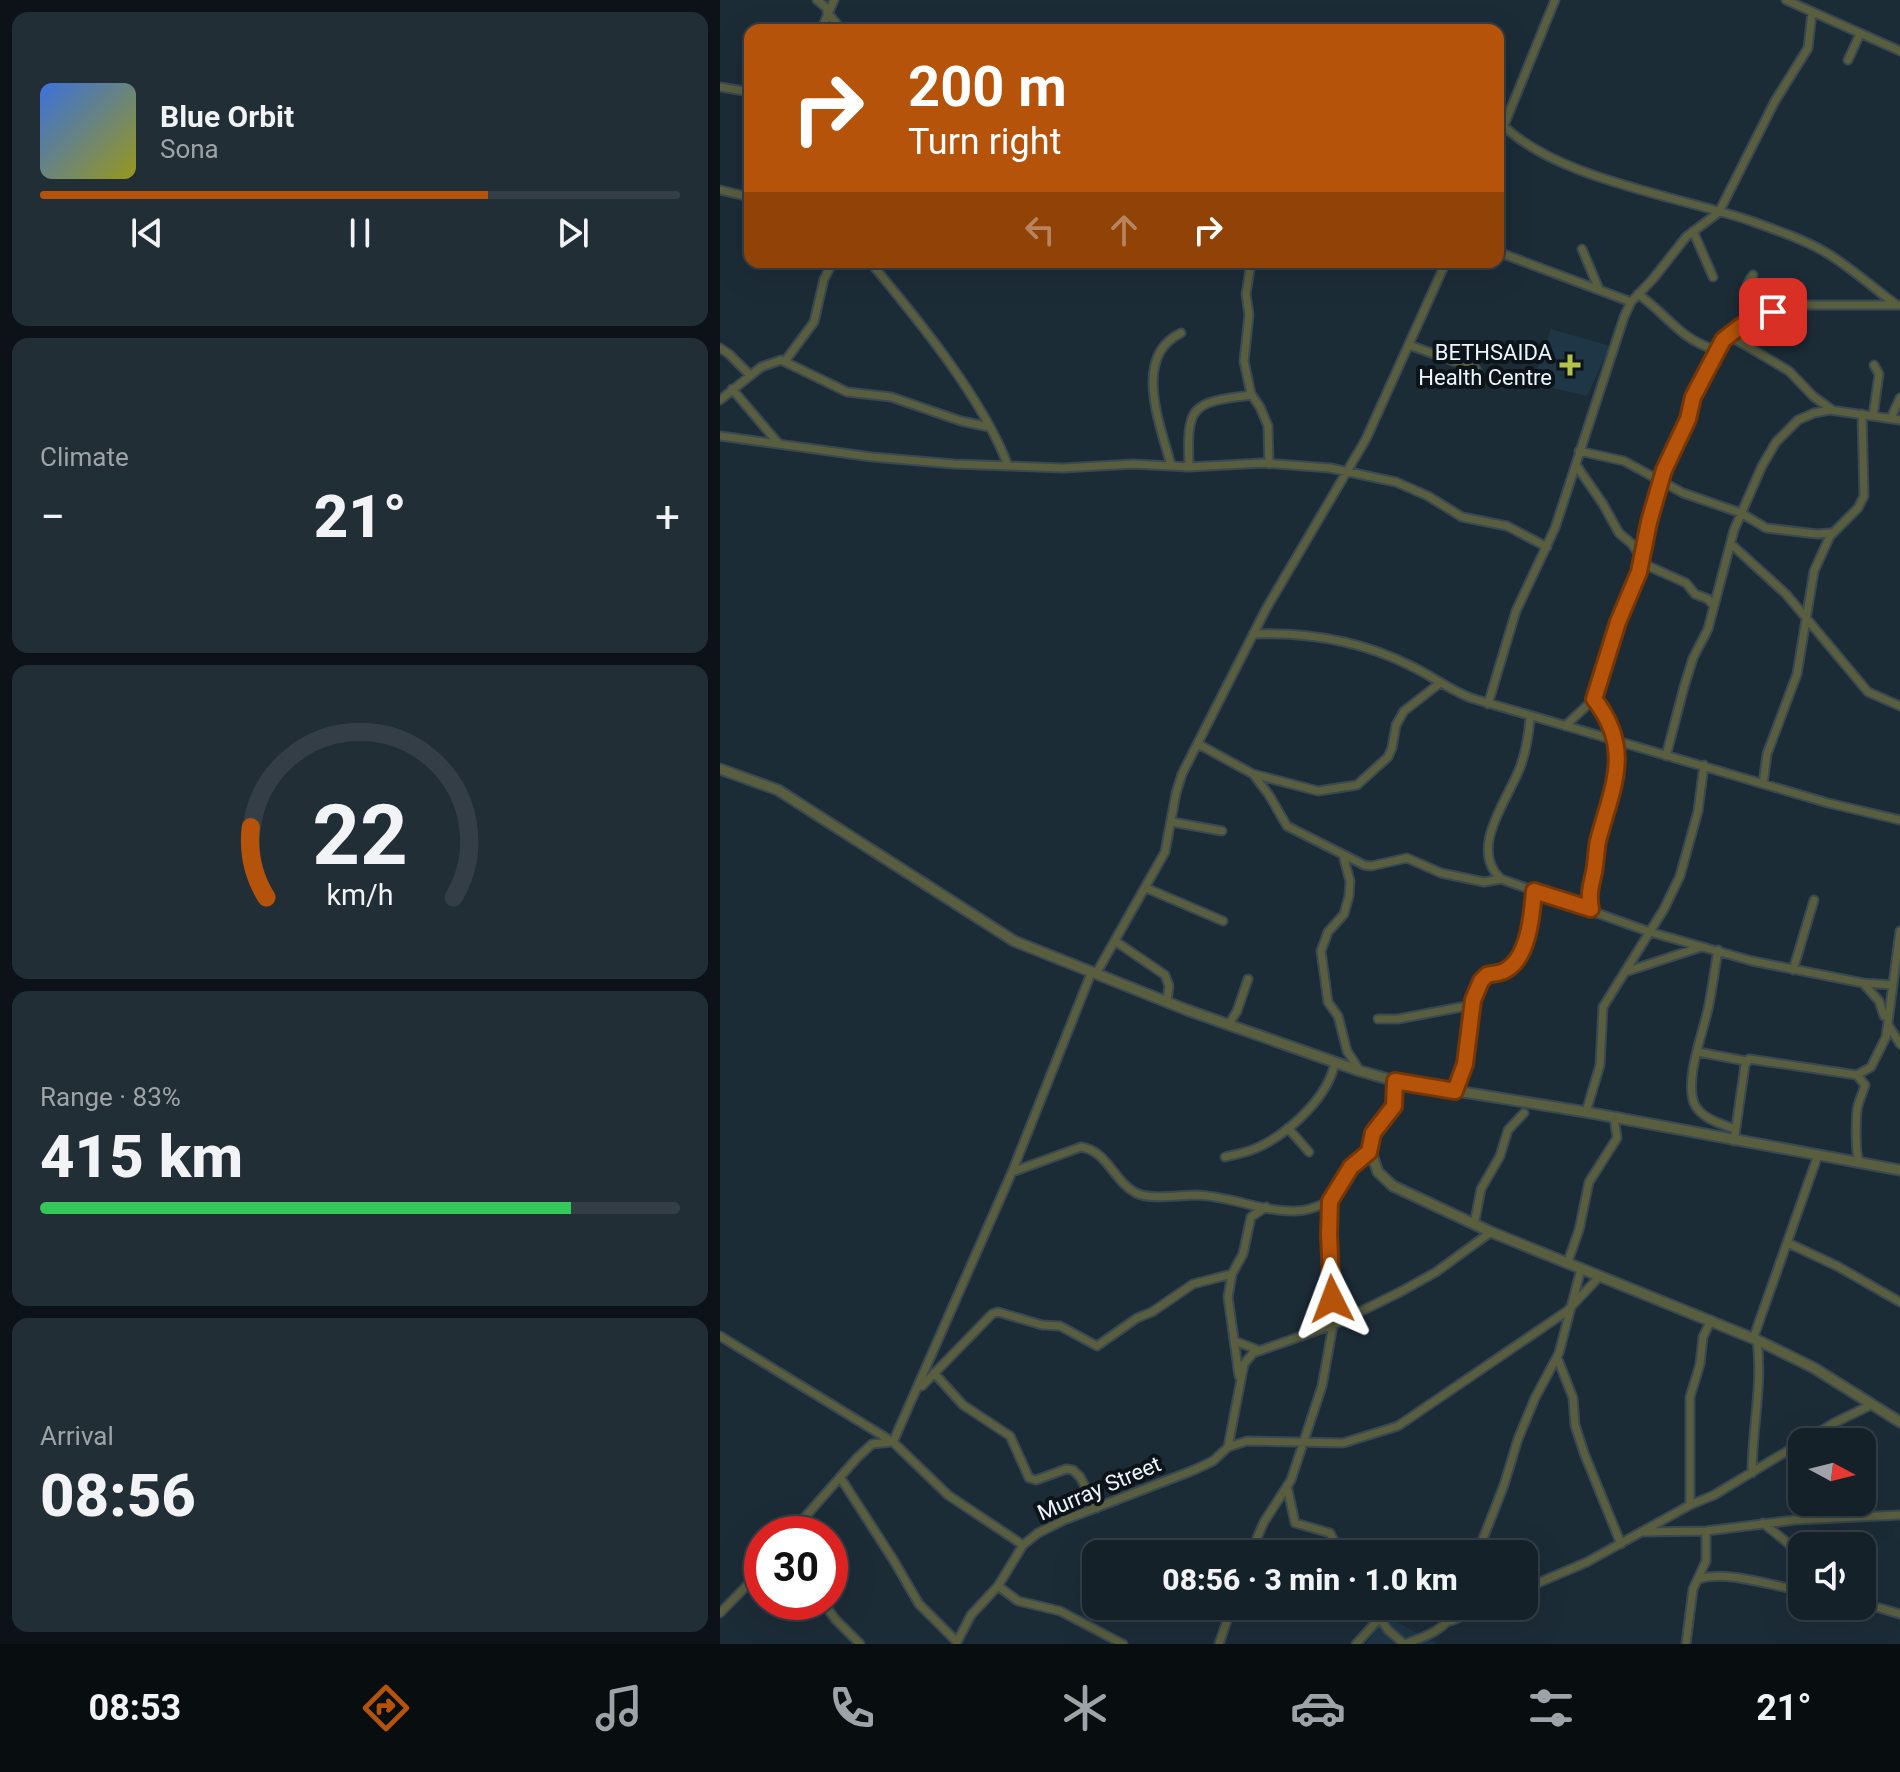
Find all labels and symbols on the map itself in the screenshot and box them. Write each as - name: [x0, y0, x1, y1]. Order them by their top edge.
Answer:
- pin: [1739, 278, 1807, 346]
- place label: BETHSAIDA Health Centre: [1418, 340, 1553, 390]
- marker: BETHSAIDA Health Centre: [1559, 354, 1581, 376]
- position arrow: [1290, 1257, 1374, 1341]
- north arrow: [1788, 1428, 1876, 1516]
- street label: Murray Street: [1034, 1451, 1165, 1526]
- speed limit sign: 30: [744, 1516, 848, 1620]

